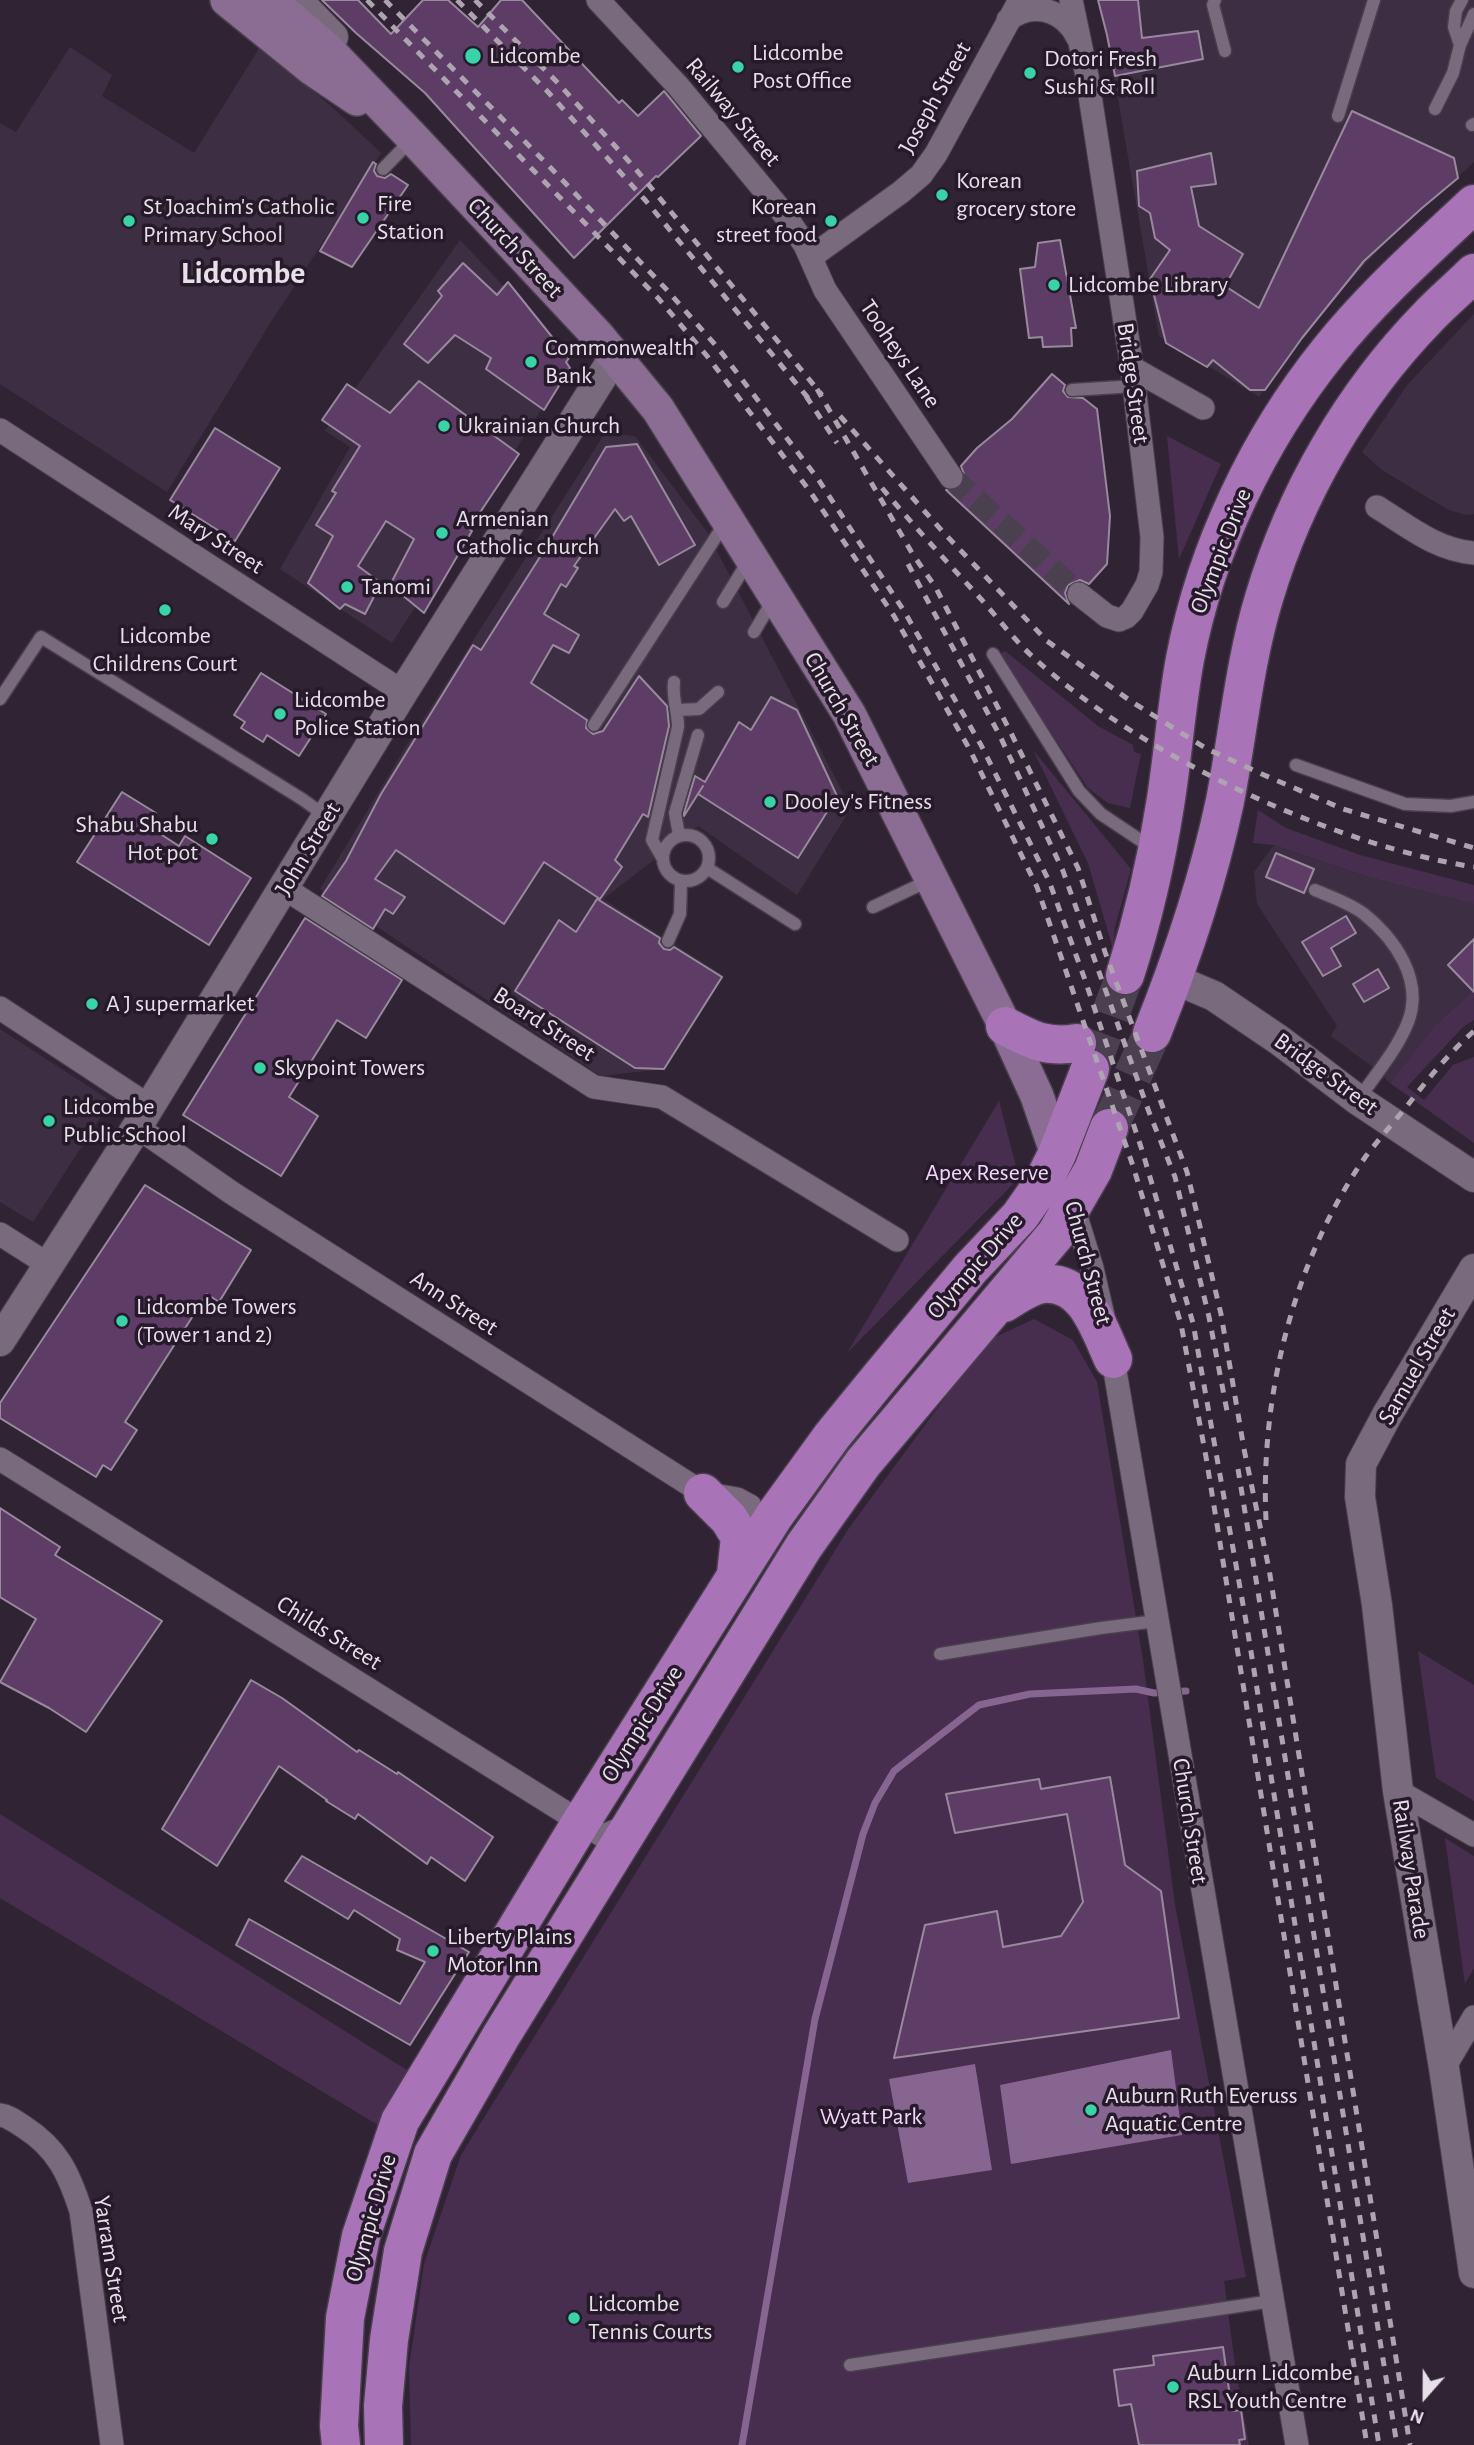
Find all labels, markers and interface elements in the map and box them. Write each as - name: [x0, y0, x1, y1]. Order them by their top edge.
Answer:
- street label: Joseph Street: [892, 37, 978, 159]
- place label: Lidcombe Post Office: [752, 39, 852, 95]
- place label: Lidcombe: [489, 42, 581, 70]
- place label: Dotori Fresh Sushi & Roll: [1044, 45, 1157, 101]
- marker: Lidcombe: [463, 46, 483, 66]
- street label: Railway Street: [679, 52, 787, 172]
- marker: Lidcombe Post Office: [730, 59, 746, 75]
- marker: Dotori Fresh Sushi & Roll: [1022, 65, 1038, 81]
- place label: Korean grocery store: [956, 167, 1076, 223]
- marker: Korean grocery store: [934, 187, 950, 203]
- place label: Fire Station: [377, 190, 444, 246]
- street label: Church Street: [461, 192, 569, 304]
- place label: St Joachim's Catholic Primary School: [143, 193, 334, 249]
- place label: Korean street food: [716, 193, 817, 249]
- marker: Fire Station: [355, 210, 371, 226]
- marker: St Joachim's Catholic Primary School: [121, 213, 137, 229]
- marker: Korean street food: [823, 213, 839, 229]
- district label: Lidcombe: [181, 254, 305, 292]
- place label: Lidcombe Library: [1068, 271, 1228, 299]
- marker: Lidcombe Library: [1046, 277, 1062, 293]
- street label: Tooheys Lane: [853, 294, 947, 414]
- street label: Bridge Street: [1110, 321, 1156, 445]
- place label: Commonwealth Bank: [545, 334, 694, 390]
- marker: Commonwealth Bank: [523, 354, 539, 370]
- place label: Ukrainian Church: [458, 412, 620, 440]
- marker: Ukrainian Church: [436, 418, 452, 434]
- street label: Olympic Drive: [1184, 484, 1258, 618]
- street label: Mary Street: [163, 497, 269, 581]
- place label: Armenian Catholic church: [456, 505, 600, 561]
- marker: Armenian Catholic church: [434, 525, 450, 541]
- place label: Tanomi: [361, 573, 431, 601]
- marker: Tanomi: [339, 579, 355, 595]
- marker: Lidcombe Childrens Court: [157, 602, 173, 618]
- place label: Lidcombe Childrens Court: [93, 622, 237, 678]
- street label: Church Street: [798, 647, 886, 771]
- place label: Lidcombe Police Station: [294, 686, 421, 742]
- marker: Lidcombe Police Station: [272, 706, 288, 722]
- place label: Dooley's Fitness: [784, 788, 932, 816]
- marker: Dooley's Fitness: [762, 794, 778, 810]
- street label: John Street: [269, 797, 347, 901]
- place label: Shabu Shabu Hot pot: [76, 811, 198, 867]
- marker: Shabu Shabu Hot pot: [204, 831, 220, 847]
- street label: Board Street: [488, 980, 600, 1068]
- place label: A J supermarket: [106, 990, 254, 1018]
- marker: A J supermarket: [84, 996, 100, 1012]
- street label: Bridge Street: [1268, 1027, 1384, 1121]
- place label: Skypoint Towers: [274, 1054, 425, 1082]
- marker: Skypoint Towers: [252, 1060, 268, 1076]
- place label: Lidcombe Public School: [63, 1093, 187, 1149]
- marker: Lidcombe Public School: [41, 1113, 57, 1129]
- park label: Apex Reserve: [925, 1159, 1049, 1187]
- street label: Church Street: [1058, 1198, 1118, 1328]
- street label: Olympic Drive: [921, 1207, 1029, 1325]
- street label: Ann Street: [405, 1264, 503, 1342]
- place label: Lidcombe Towers (Tower 1 and 2): [136, 1293, 297, 1349]
- street label: Samuel Street: [1372, 1302, 1462, 1430]
- marker: Lidcombe Towers (Tower 1 and 2): [114, 1313, 130, 1329]
- street label: Childs Street: [271, 1589, 387, 1677]
- street label: Olympic Drive: [595, 1661, 689, 1787]
- street label: Church Street: [1166, 1756, 1214, 1886]
- street label: Railway Parade: [1386, 1797, 1436, 1941]
- place label: Liberty Plains Motor Inn: [447, 1923, 572, 1979]
- marker: Liberty Plains Motor Inn: [425, 1943, 441, 1959]
- place label: Auburn Ruth Everuss Aquatic Centre: [1105, 2082, 1298, 2138]
- marker: Auburn Ruth Everuss Aquatic Centre: [1083, 2102, 1099, 2118]
- park label: Wyatt Park: [820, 2103, 922, 2131]
- street label: Olympic Drive: [339, 2151, 403, 2285]
- street label: Yarram Street: [87, 2194, 135, 2324]
- place label: Lidcombe Tennis Courts: [588, 2290, 712, 2346]
- marker: Lidcombe Tennis Courts: [566, 2310, 582, 2326]
- place label: Auburn Lidcombe RSL Youth Centre: [1187, 2359, 1353, 2415]
- north arrow: [1390, 2361, 1460, 2431]
- marker: Auburn Lidcombe RSL Youth Centre: [1165, 2379, 1181, 2395]
- text: N: [1408, 2405, 1427, 2427]

